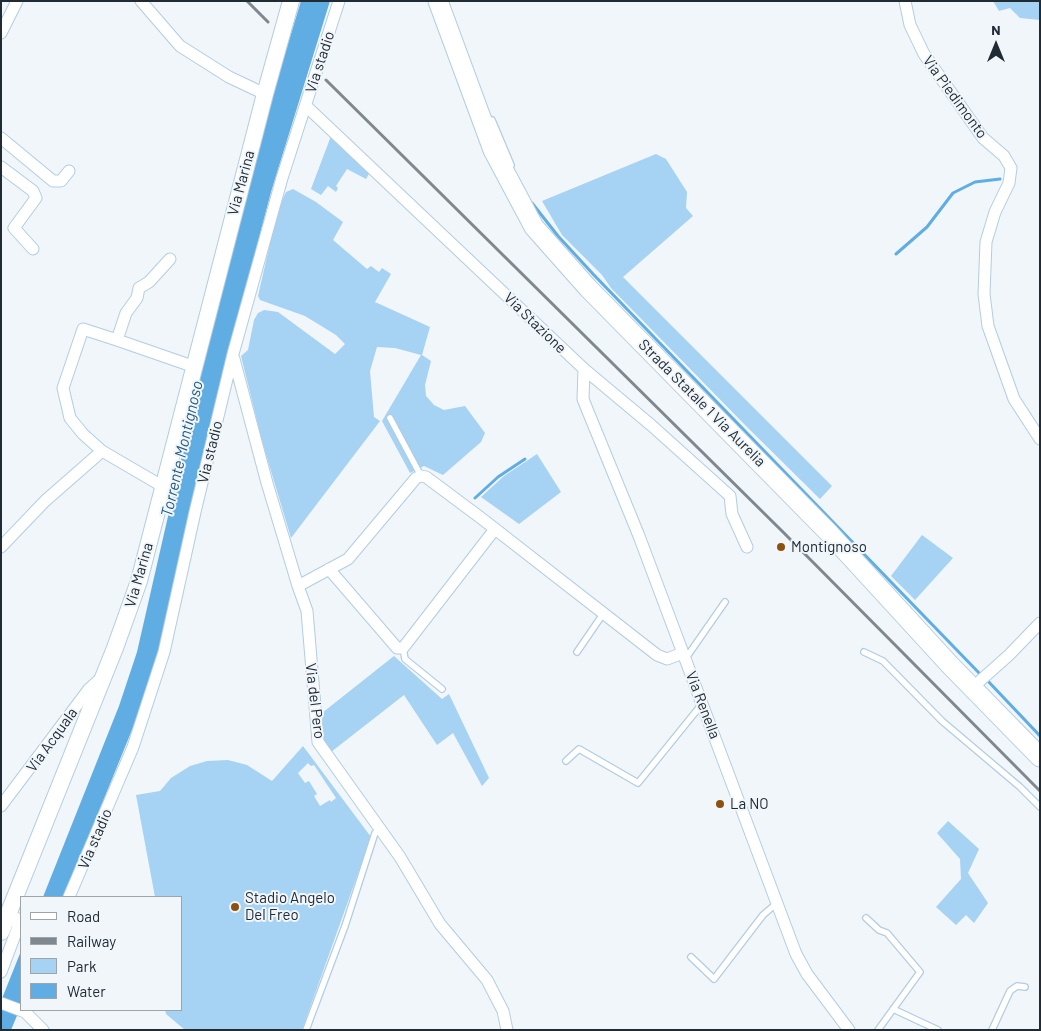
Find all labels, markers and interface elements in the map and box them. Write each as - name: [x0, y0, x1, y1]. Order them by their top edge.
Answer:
- north arrow: [971, 20, 1021, 70]
- text: N: [991, 21, 1001, 38]
- street label: Via stadio: [302, 29, 338, 95]
- street label: Via Piedimonto: [919, 52, 991, 142]
- street label: Via Marina: [224, 148, 258, 218]
- street label: Via Stazione: [500, 289, 570, 357]
- street label: Strada Statale 1 Via Aurelia: [635, 336, 769, 470]
- water label: Torrente Montignoso: [157, 379, 207, 519]
- street label: Via stadio: [194, 419, 226, 485]
- place label: Montignoso: [791, 538, 867, 556]
- street label: Via Marina: [121, 540, 157, 610]
- marker: Montignoso: [775, 541, 787, 553]
- street label: Via del Pero: [301, 662, 329, 740]
- street label: Via Renella: [682, 669, 724, 741]
- street label: Via Acquala: [23, 704, 81, 776]
- place label: La NO: [730, 795, 769, 813]
- marker: La NO: [714, 798, 726, 810]
- street label: Via stadio: [74, 806, 116, 872]
- place label: Stadio Angelo Del Freo: [245, 889, 335, 924]
- legend: [20, 896, 182, 1011]
- marker: Stadio Angelo Del Freo: [229, 901, 241, 913]
- text: Road: [67, 907, 100, 925]
- text: Railway: [67, 932, 116, 950]
- text: Park: [67, 957, 96, 975]
- text: Water: [67, 982, 106, 1000]

